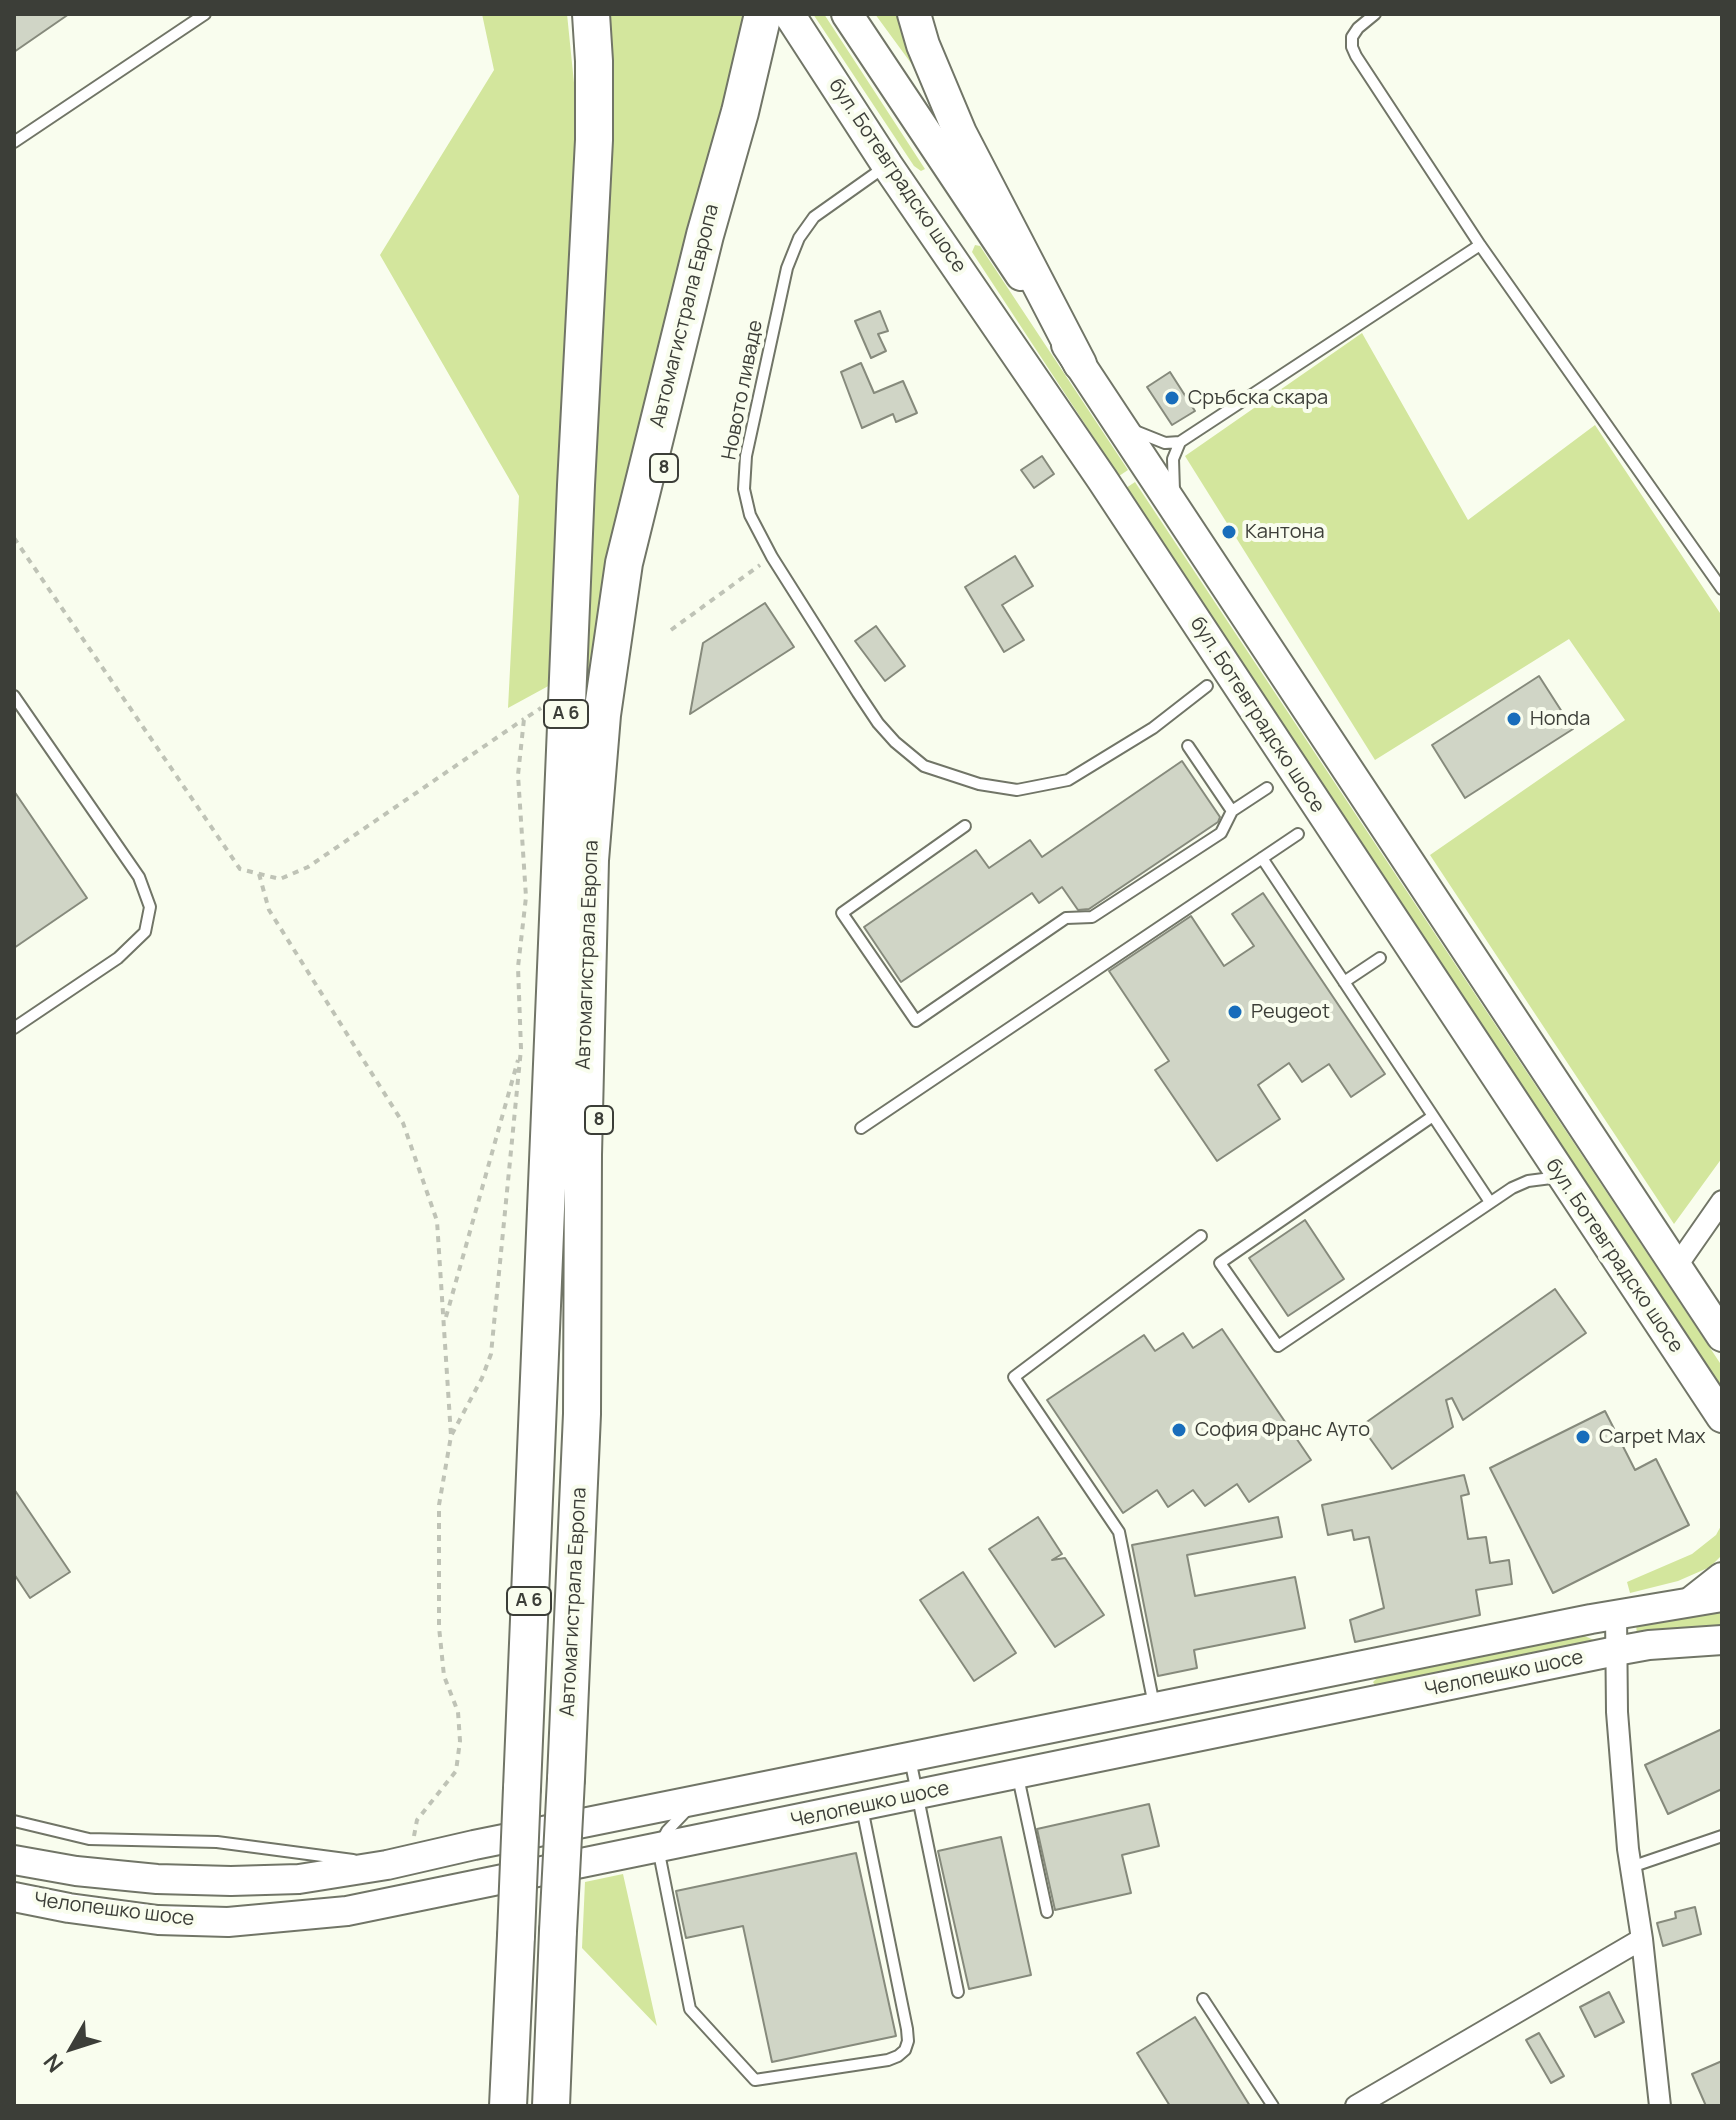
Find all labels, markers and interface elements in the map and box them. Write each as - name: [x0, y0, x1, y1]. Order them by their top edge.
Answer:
- street label: бул. Ботевградско шосе: [823, 74, 971, 278]
- street label: Автомагистрала Европа: [646, 202, 724, 430]
- street label: Новото ливаде: [718, 318, 768, 462]
- place label: Сръбска скара: [1188, 386, 1328, 410]
- marker: Сръбска скара: [1163, 389, 1181, 407]
- road number: 8: [650, 454, 678, 482]
- place label: Кантона: [1245, 520, 1324, 544]
- marker: Кантона: [1220, 523, 1238, 541]
- street label: бул. Ботевградско шосе: [1185, 613, 1329, 817]
- road number: A 6: [544, 700, 588, 728]
- place label: Honda: [1530, 707, 1590, 731]
- marker: Honda: [1505, 710, 1523, 728]
- street label: Автомагистрала Европа: [572, 840, 604, 1070]
- place label: Peugeot: [1251, 1000, 1330, 1024]
- marker: Peugeot: [1226, 1003, 1244, 1021]
- road number: 8: [585, 1106, 613, 1134]
- street label: бул. Ботевградско шосе: [1540, 1154, 1688, 1358]
- place label: София Франс Ауто: [1195, 1418, 1370, 1442]
- marker: София Франс Ауто: [1170, 1421, 1188, 1439]
- place label: Carpet Max: [1599, 1425, 1706, 1449]
- marker: Carpet Max: [1574, 1428, 1592, 1446]
- street label: Автомагистрала Европа: [556, 1487, 592, 1717]
- road number: A 6: [507, 1587, 551, 1615]
- street label: Челопешко шосе: [1423, 1645, 1585, 1703]
- street label: Челопешко шосе: [789, 1776, 951, 1834]
- street label: Челопешко шосе: [32, 1888, 196, 1932]
- north arrow: [32, 2008, 112, 2088]
- text: N: [37, 2048, 70, 2079]

